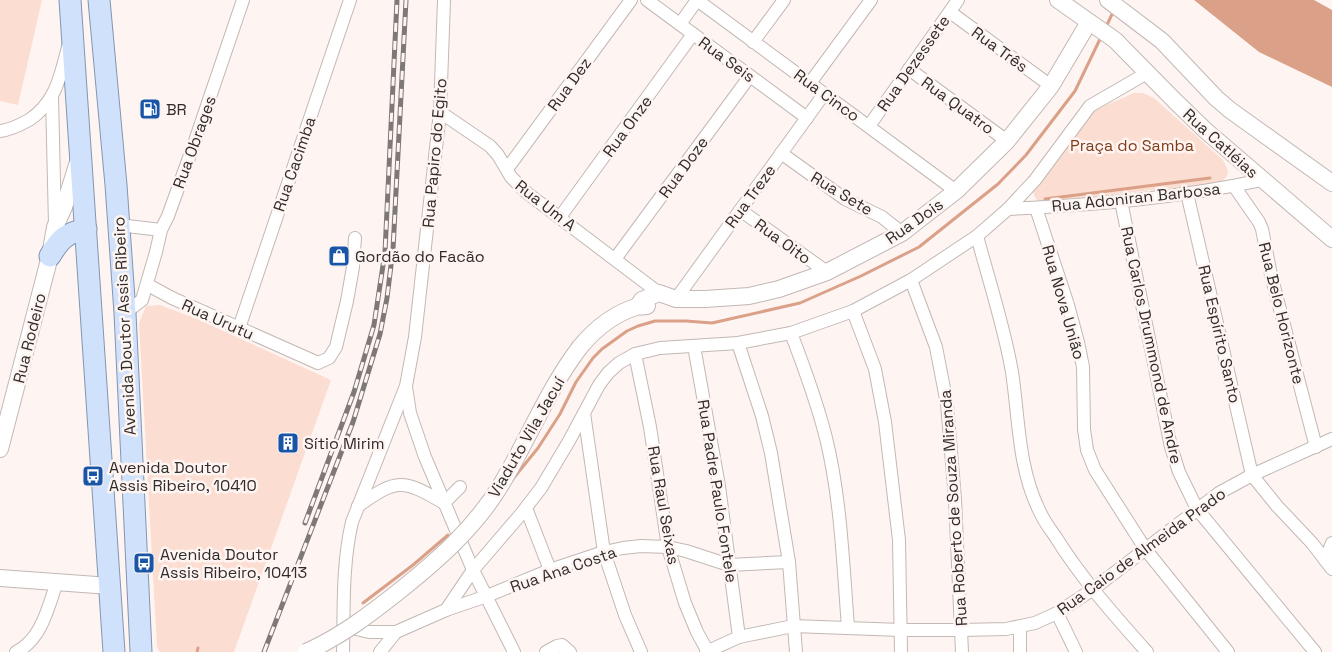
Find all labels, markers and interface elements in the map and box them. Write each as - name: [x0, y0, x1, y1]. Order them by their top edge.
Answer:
- street label: Rua Dezessete: [872, 11, 954, 116]
- street label: Rua Três: [967, 22, 1032, 77]
- street label: Rua Seis: [694, 32, 759, 87]
- street label: Rua Dez: [543, 53, 596, 115]
- street label: Rua Cinco: [790, 64, 864, 126]
- street label: Rua Quatro: [917, 72, 998, 139]
- street label: Rua Papiro do Egito: [417, 77, 452, 229]
- street label: Rua Onze: [598, 91, 657, 161]
- street label: Rua Obrages: [168, 93, 221, 191]
- fuel station icon: BR: [138, 97, 162, 121]
- place label: BR: [166, 99, 187, 120]
- street label: Rua Catléias: [1179, 104, 1263, 183]
- street label: Rua Cacimba: [268, 114, 321, 214]
- street label: Rua Doze: [654, 132, 713, 202]
- park label: Praça do Samba: [1070, 135, 1194, 156]
- street label: Rua Treze: [720, 160, 780, 232]
- street label: Rua Sete: [807, 167, 877, 220]
- street label: Rua Um A: [511, 175, 580, 236]
- street label: Rua Adoniran Barbosa: [1051, 178, 1221, 217]
- street label: Rua Dois: [881, 194, 947, 249]
- street label: Rua Oito: [750, 214, 815, 269]
- street label: Avenida Doutor Assis Ribeiro: [108, 216, 141, 436]
- street label: Rua Carlos Drummond de Andre: [1116, 224, 1187, 466]
- street label: Rua Belo Horizonte: [1254, 240, 1309, 386]
- street label: Rua Nova União: [1037, 242, 1090, 362]
- shop icon: Gordão do Facão: [327, 244, 351, 268]
- place label: Gordão do Facão: [355, 246, 485, 267]
- street label: Rua Espírito Santo: [1193, 263, 1246, 405]
- street label: Rua Rodeiro: [8, 291, 51, 386]
- street label: Rua Urutu: [178, 294, 257, 345]
- street label: Viaduto Vila Jacuí: [483, 373, 570, 501]
- street label: Rua Roberto de Souza Miranda: [935, 389, 972, 627]
- street label: Rua Padre Paulo Fontele: [693, 398, 742, 584]
- building icon: Sítio Mirim: [276, 431, 300, 455]
- place label: Sítio Mirim: [304, 433, 384, 454]
- street label: Rua Raul Seixas: [643, 444, 684, 566]
- place label: Avenida Doutor Assis Ribeiro, 10410: [109, 457, 257, 496]
- bus stop icon: Avenida Doutor Assis Ribeiro, 10410: [81, 464, 105, 488]
- street label: Rua Caio de Almeida Prado: [1053, 483, 1230, 620]
- street label: Rua Ana Costa: [507, 541, 619, 597]
- place label: Avenida Doutor Assis Ribeiro, 10413: [160, 544, 307, 583]
- bus stop icon: Avenida Doutor Assis Ribeiro, 10413: [132, 551, 156, 575]

